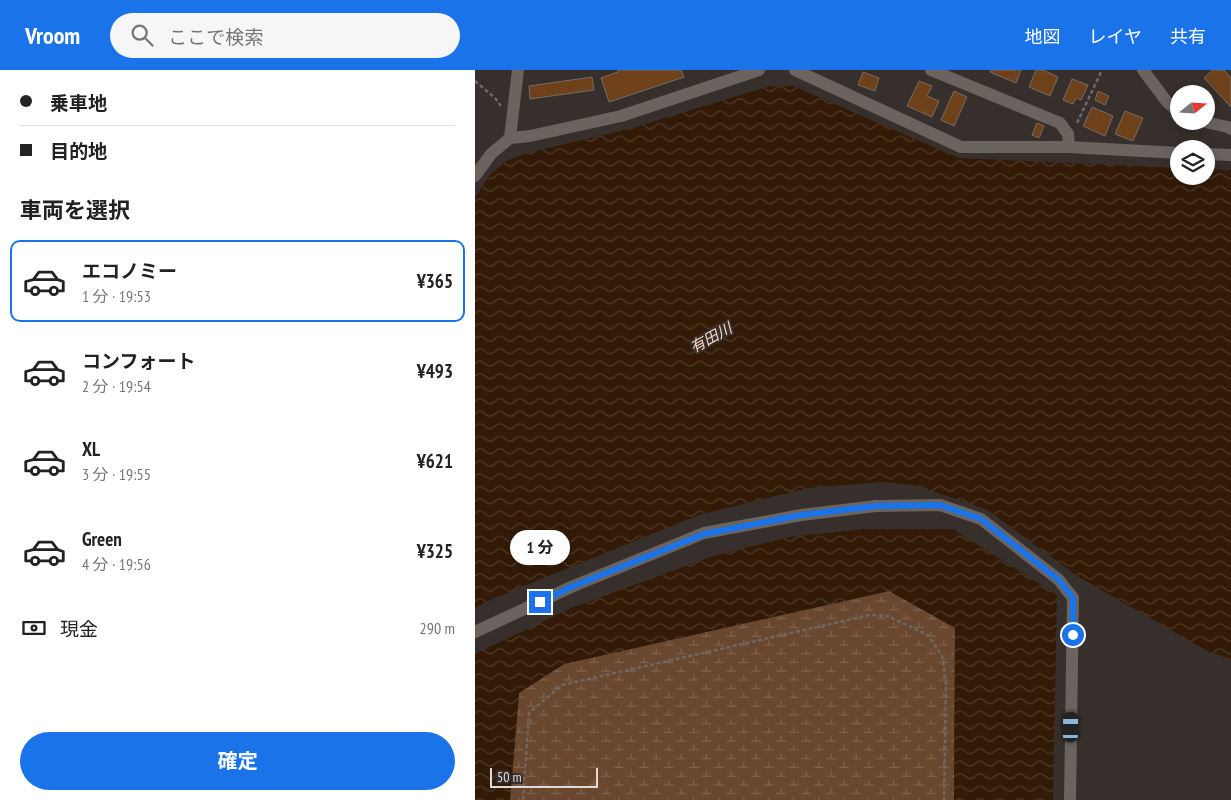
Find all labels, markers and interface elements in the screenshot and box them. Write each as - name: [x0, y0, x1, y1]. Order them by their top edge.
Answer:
- search box: [110, 13, 460, 58]
- text: Vroom: [25, 20, 80, 51]
- icon: search: [128, 21, 156, 49]
- text: ここで検索: [168, 25, 263, 49]
- text: 地図: [1025, 25, 1061, 48]
- text: レイヤ: [1089, 25, 1142, 48]
- text: 共有: [1170, 25, 1206, 48]
- north arrow: [1170, 85, 1215, 130]
- map controls: [1170, 85, 1215, 185]
- text: 乗車地: [50, 91, 107, 115]
- text: 目的地: [50, 139, 107, 163]
- button: layers: [1170, 140, 1215, 185]
- text: 車両を選択: [20, 196, 130, 224]
- icon: car: [22, 259, 67, 304]
- text: エコノミー: [82, 259, 177, 283]
- text: ¥365: [417, 269, 453, 293]
- text: 1 分 · 19:53: [82, 286, 151, 306]
- water label: 有田川: [686, 317, 737, 357]
- icon: car: [22, 349, 67, 394]
- text: コンフォート: [82, 349, 195, 373]
- text: ¥493: [417, 359, 453, 383]
- text: 2 分 · 19:54: [82, 376, 151, 396]
- text: XL: [82, 437, 100, 461]
- icon: car: [22, 439, 67, 484]
- text: ¥621: [417, 449, 453, 473]
- text: 3 分 · 19:55: [82, 464, 151, 484]
- text: Green: [82, 527, 122, 551]
- icon: car: [22, 529, 67, 574]
- callout: 1 分: [510, 530, 570, 564]
- text: 1 分: [527, 537, 553, 557]
- text: ¥325: [417, 539, 453, 563]
- text: 4 分 · 19:56: [82, 554, 151, 574]
- route end: [529, 591, 551, 613]
- icon: cash: [20, 614, 48, 642]
- text: 現金: [60, 617, 98, 641]
- text: 290 m: [420, 618, 455, 638]
- route start: [1062, 624, 1084, 646]
- car: [1063, 712, 1078, 742]
- button: 確定: [20, 732, 455, 790]
- scale bar: [490, 765, 597, 788]
- text: 50 m: [497, 768, 522, 786]

